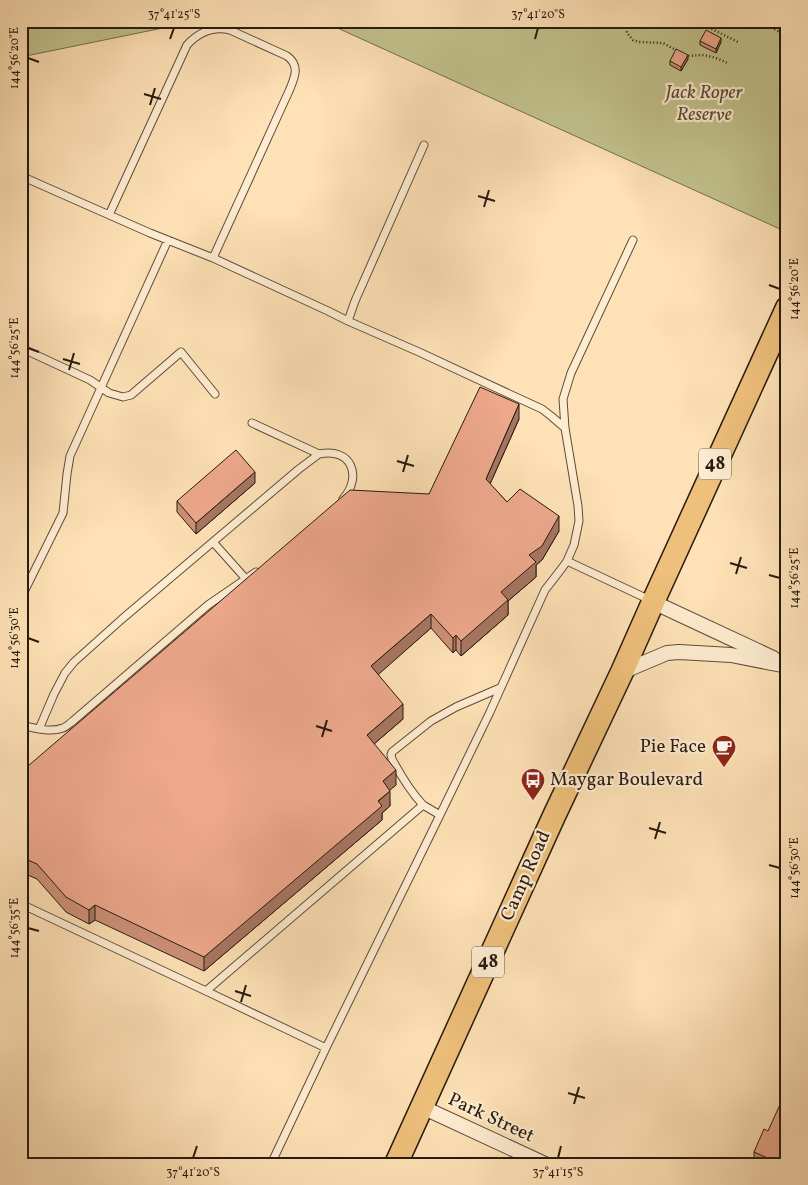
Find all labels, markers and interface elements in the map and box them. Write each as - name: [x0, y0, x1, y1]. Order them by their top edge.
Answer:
- text: 37°41'25"S: [148, 7, 200, 23]
- text: 37°41'20"S: [511, 7, 565, 23]
- text: 144°56'20"E: [7, 27, 23, 89]
- park label: Jack Roper Reserve: [663, 80, 743, 128]
- text: 144°56'20"E: [787, 258, 803, 320]
- text: 144°56'25"E: [7, 318, 23, 378]
- road number: 48: [699, 448, 731, 479]
- text: 144°56'25"E: [787, 548, 803, 608]
- text: 144°56'30"E: [7, 607, 23, 669]
- place label: Pie Face: [640, 734, 706, 760]
- cafe icon: Pie Face: [711, 734, 737, 768]
- bus stop icon: Maygar Boulevard: [520, 767, 546, 801]
- place label: Maygar Boulevard: [550, 767, 703, 793]
- street label: Camp Road: [495, 827, 557, 925]
- text: 144°56'30"E: [787, 837, 803, 899]
- text: 144°56'35"E: [7, 898, 23, 958]
- road number: 48: [472, 946, 504, 978]
- street label: Park Street: [444, 1087, 539, 1149]
- text: 37°41'20"S: [166, 1165, 220, 1181]
- text: 37°41'15"S: [533, 1165, 584, 1181]

